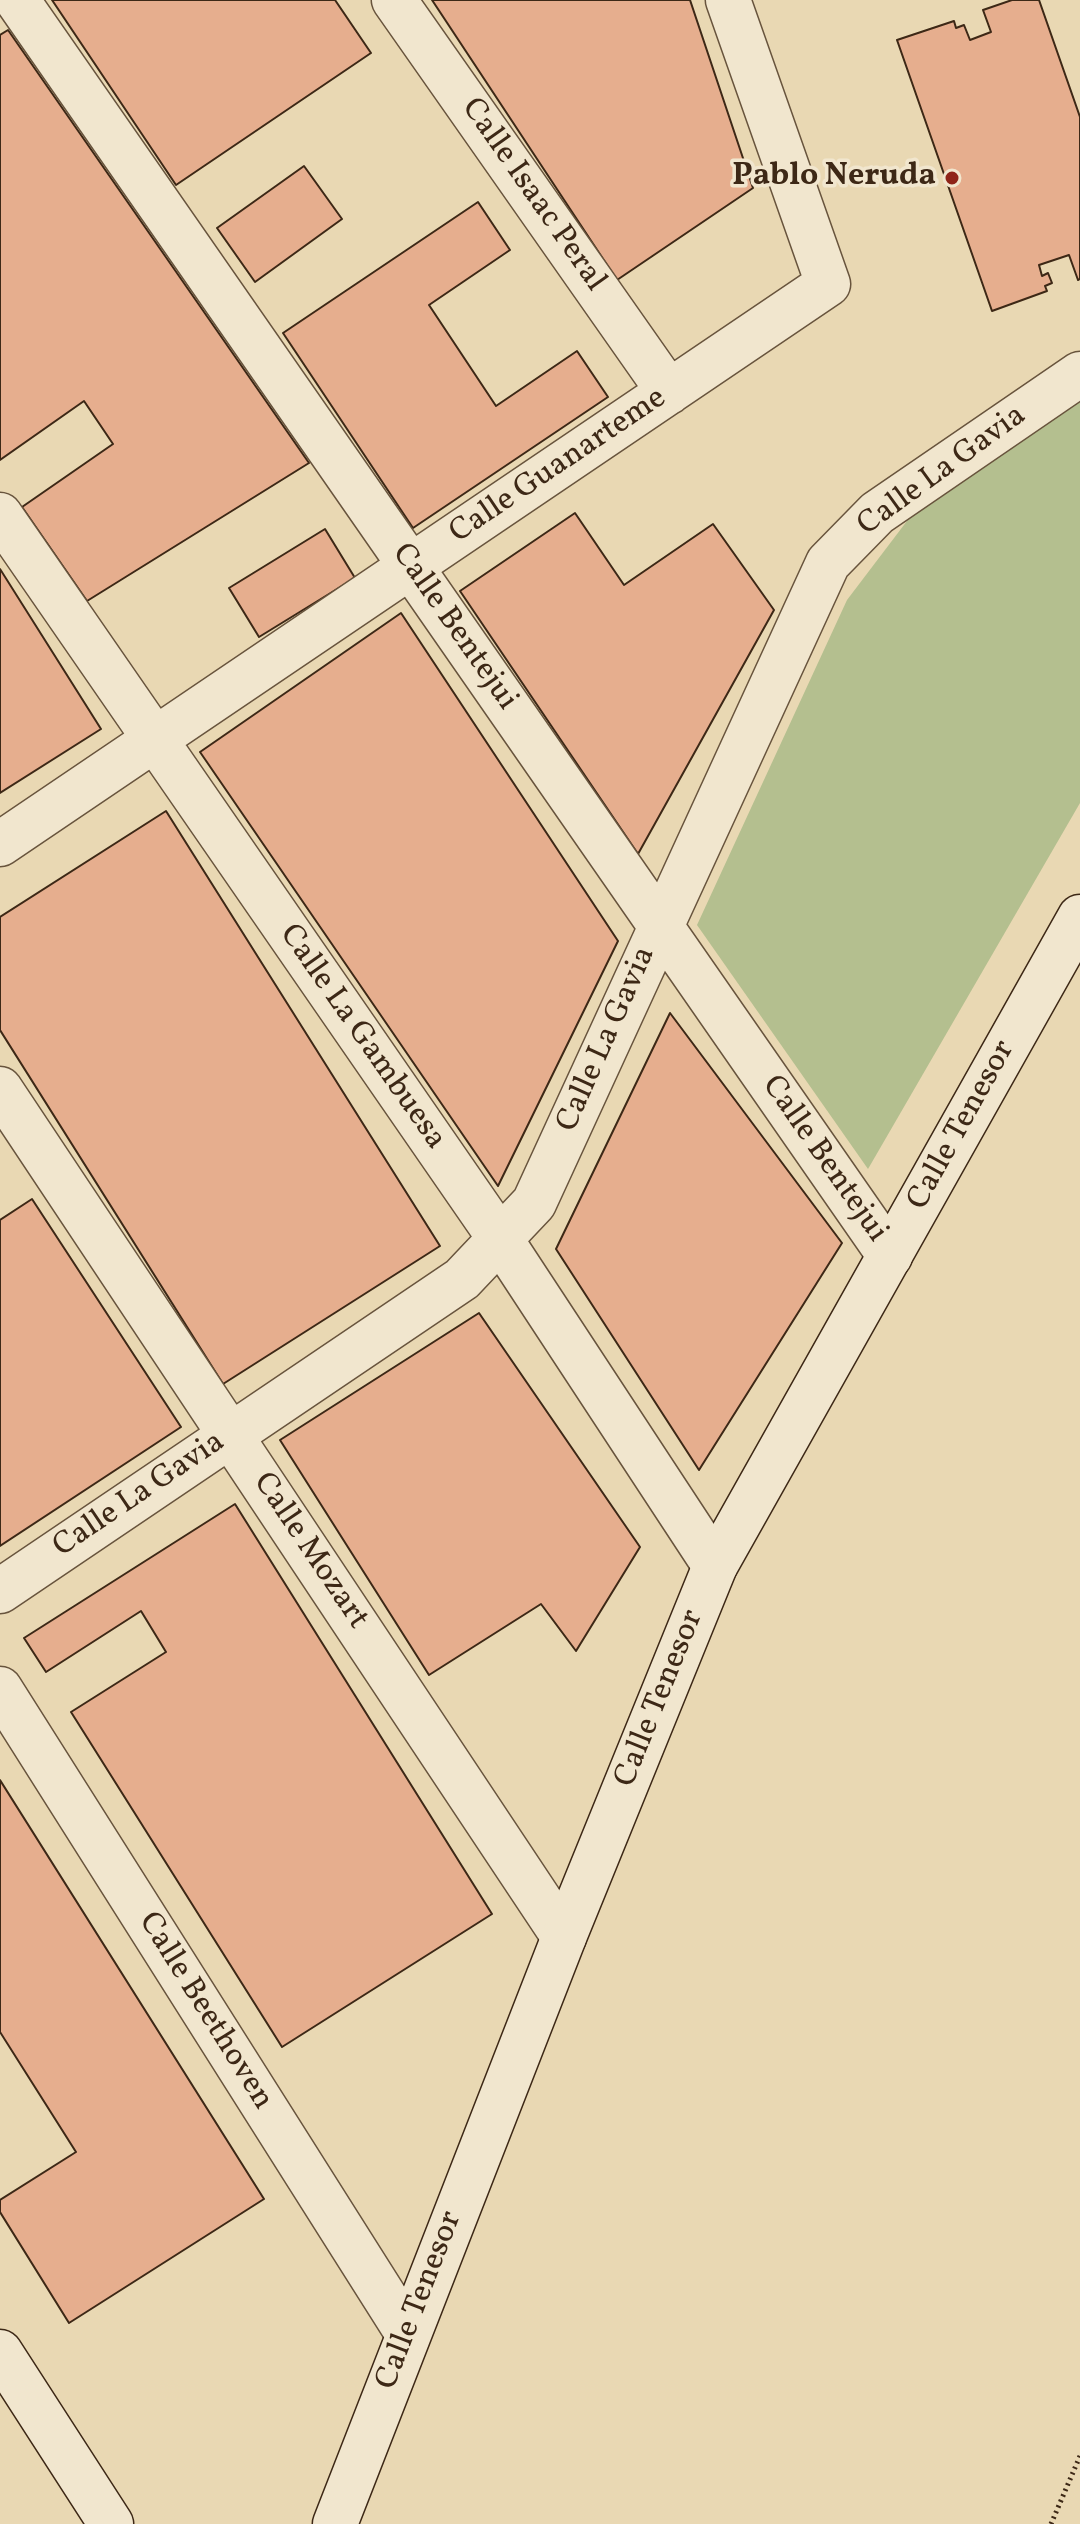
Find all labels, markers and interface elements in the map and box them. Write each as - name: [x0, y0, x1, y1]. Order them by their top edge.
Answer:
- street label: Calle Isaac Peral: [451, 92, 613, 300]
- place label: Pablo Neruda: [732, 159, 936, 197]
- marker: Pablo Neruda: [943, 169, 961, 187]
- street label: Calle Guanarteme: [443, 380, 675, 554]
- street label: Calle La Gavia: [851, 398, 1035, 546]
- street label: Calle Bentejui: [381, 537, 525, 719]
- street label: Calle La Gambuesa: [269, 918, 453, 1158]
- street label: Calle La Gavia: [550, 941, 666, 1139]
- street label: Calle Tenesor: [901, 1035, 1025, 1217]
- street label: Calle Bentejui: [751, 1069, 895, 1251]
- street label: Calle La Gavia: [47, 1425, 233, 1567]
- street label: Calle Mozart: [243, 1467, 375, 1637]
- street label: Calle Tenesor: [608, 1605, 714, 1793]
- street label: Calle Beethoven: [128, 1906, 280, 2118]
- street label: Calle Tenesor: [369, 2207, 473, 2395]

